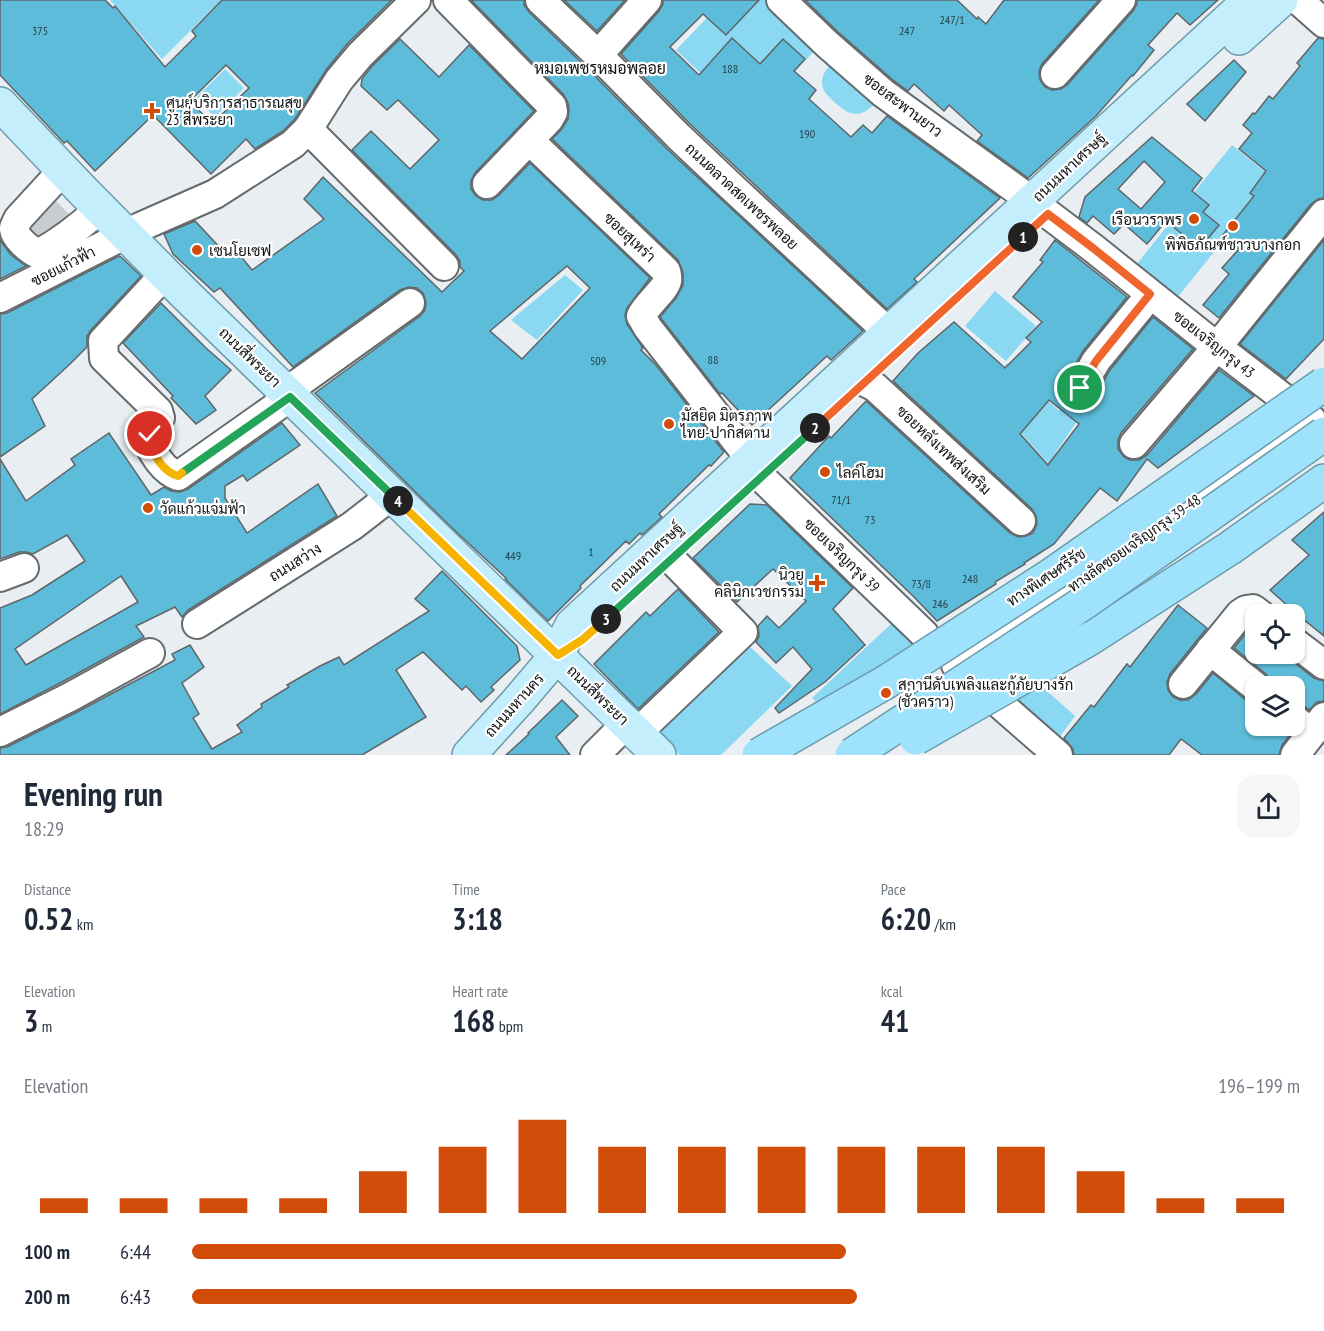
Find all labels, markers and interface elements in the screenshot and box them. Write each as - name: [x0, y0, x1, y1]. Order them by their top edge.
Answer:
- house number: 247/1: [939, 12, 965, 27]
- house number: 375: [32, 23, 48, 38]
- house number: 247: [899, 23, 915, 38]
- district label: หมอเพชรหมอพลอย: [534, 58, 666, 78]
- house number: 188: [722, 61, 738, 76]
- street label: ซอยสะพานยาว: [860, 69, 946, 141]
- place label: ศูนย์บริการสาธารณสุข 23 สี่พระยา: [166, 93, 302, 129]
- marker: ศูนย์บริการสาธารณสุข 23 สี่พระยา: [143, 102, 161, 120]
- house number: 190: [799, 126, 815, 141]
- street label: ถนนมหาเศรษฐ์: [1029, 128, 1110, 206]
- street label: ถนนตลาดสดเพชรพลอย: [681, 139, 803, 253]
- street label: ซอยสุเหร่า: [599, 208, 660, 267]
- place label: เรือนวราพร: [1111, 210, 1182, 229]
- marker: เรือนวราพร: [1187, 212, 1201, 226]
- marker: พิพิธภัณฑ์ชาวบางกอก: [1226, 219, 1240, 233]
- pin: 1: [1008, 222, 1038, 252]
- text: 1: [1019, 227, 1027, 247]
- place label: พิพิธภัณฑ์ชาวบางกอก: [1165, 235, 1301, 254]
- place label: เซนโยเซฟ: [209, 241, 271, 260]
- street label: ซอยแก้วฟ้า: [28, 242, 98, 290]
- marker: เซนโยเซฟ: [190, 243, 204, 257]
- street label: ซอยเจริญกรุง 43: [1168, 306, 1259, 383]
- street label: ถนนสี่พระยา: [215, 319, 288, 391]
- house number: 88: [708, 352, 718, 367]
- house number: 509: [590, 353, 606, 368]
- pin: [1054, 362, 1105, 413]
- icon: arrive: [1063, 371, 1096, 404]
- street label: ซอยหลังเทพส่งเสริม: [893, 401, 995, 499]
- place label: มัสยิด มิตรภาพ ไทย-ปากิสตาน: [680, 406, 772, 442]
- pin: [124, 408, 175, 459]
- pin: 2: [800, 413, 830, 443]
- icon: check: [133, 417, 166, 450]
- marker: มัสยิด มิตรภาพ ไทย-ปากิสตาน: [662, 417, 676, 431]
- text: 2: [811, 418, 819, 438]
- place label: ไลค์โฮม: [836, 463, 884, 482]
- marker: ไลค์โฮม: [818, 465, 832, 479]
- pin: 4: [383, 486, 413, 516]
- street label: ทางลัดซอยเจริญกรุง 39-48: [1064, 490, 1205, 598]
- text: 4: [394, 491, 402, 511]
- house number: 71/1: [831, 492, 851, 507]
- place label: วัดแก้วแจ่มฟ้า: [160, 499, 246, 518]
- marker: วัดแก้วแจ่มฟ้า: [141, 501, 155, 515]
- house number: 73: [865, 512, 875, 527]
- street label: ซอยเจริญกรุง 39: [799, 514, 884, 598]
- street label: ถนนมหาเศรษฐ์: [606, 518, 687, 596]
- street label: ถนนสว่าง: [265, 538, 325, 586]
- house number: 1: [588, 544, 594, 559]
- street label: ทางพิเศษศรีรัช: [1003, 544, 1089, 610]
- house number: 449: [505, 548, 521, 563]
- place label: นิวยู คลินิกเวชกรรม: [714, 565, 804, 601]
- house number: 248: [962, 571, 978, 586]
- marker: นิวยู คลินิกเวชกรรม: [808, 574, 826, 592]
- house number: 73/8: [911, 576, 931, 591]
- house number: 246: [932, 596, 948, 611]
- pin: 3: [591, 604, 621, 634]
- map controls: [1245, 604, 1305, 736]
- button: locate: [1245, 604, 1305, 664]
- text: 3: [602, 609, 610, 629]
- street label: ถนนสี่พระยา: [563, 657, 636, 729]
- street label: ถนนมหานคร: [480, 669, 548, 741]
- place label: สถานีดับเพลิงและกู้ภัยบางรัก (ชั่วคราว): [898, 675, 1073, 711]
- button: layers: [1245, 676, 1305, 736]
- marker: สถานีดับเพลิงและกู้ภัยบางรัก (ชั่วคราว): [879, 686, 893, 700]
- text: Evening run: [24, 772, 163, 815]
- button: share: [1237, 775, 1300, 838]
- text: 18:29: [24, 816, 64, 842]
- text: Distance: [24, 879, 71, 899]
- text: Time: [452, 879, 480, 899]
- text: Pace: [881, 879, 906, 899]
- text: 0.52: [24, 899, 73, 938]
- text: 3:18: [452, 899, 503, 938]
- text: 6:20: [881, 899, 931, 938]
- text: km: [73, 914, 93, 934]
- text: /km: [931, 914, 956, 934]
- text: Elevation: [24, 981, 75, 1001]
- text: Heart rate: [452, 981, 508, 1001]
- text: kcal: [881, 981, 903, 1001]
- text: 3: [24, 1001, 38, 1040]
- text: 168: [452, 1001, 495, 1040]
- text: 41: [881, 1001, 909, 1040]
- text: m: [38, 1016, 52, 1036]
- text: bpm: [495, 1016, 523, 1036]
- text: Elevation: [24, 1073, 88, 1099]
- text: 196–199 m: [1218, 1073, 1300, 1099]
- text: 100 m: [24, 1239, 70, 1265]
- text: 6:44: [120, 1239, 151, 1265]
- text: 200 m: [24, 1284, 70, 1310]
- text: 6:43: [120, 1284, 151, 1310]

